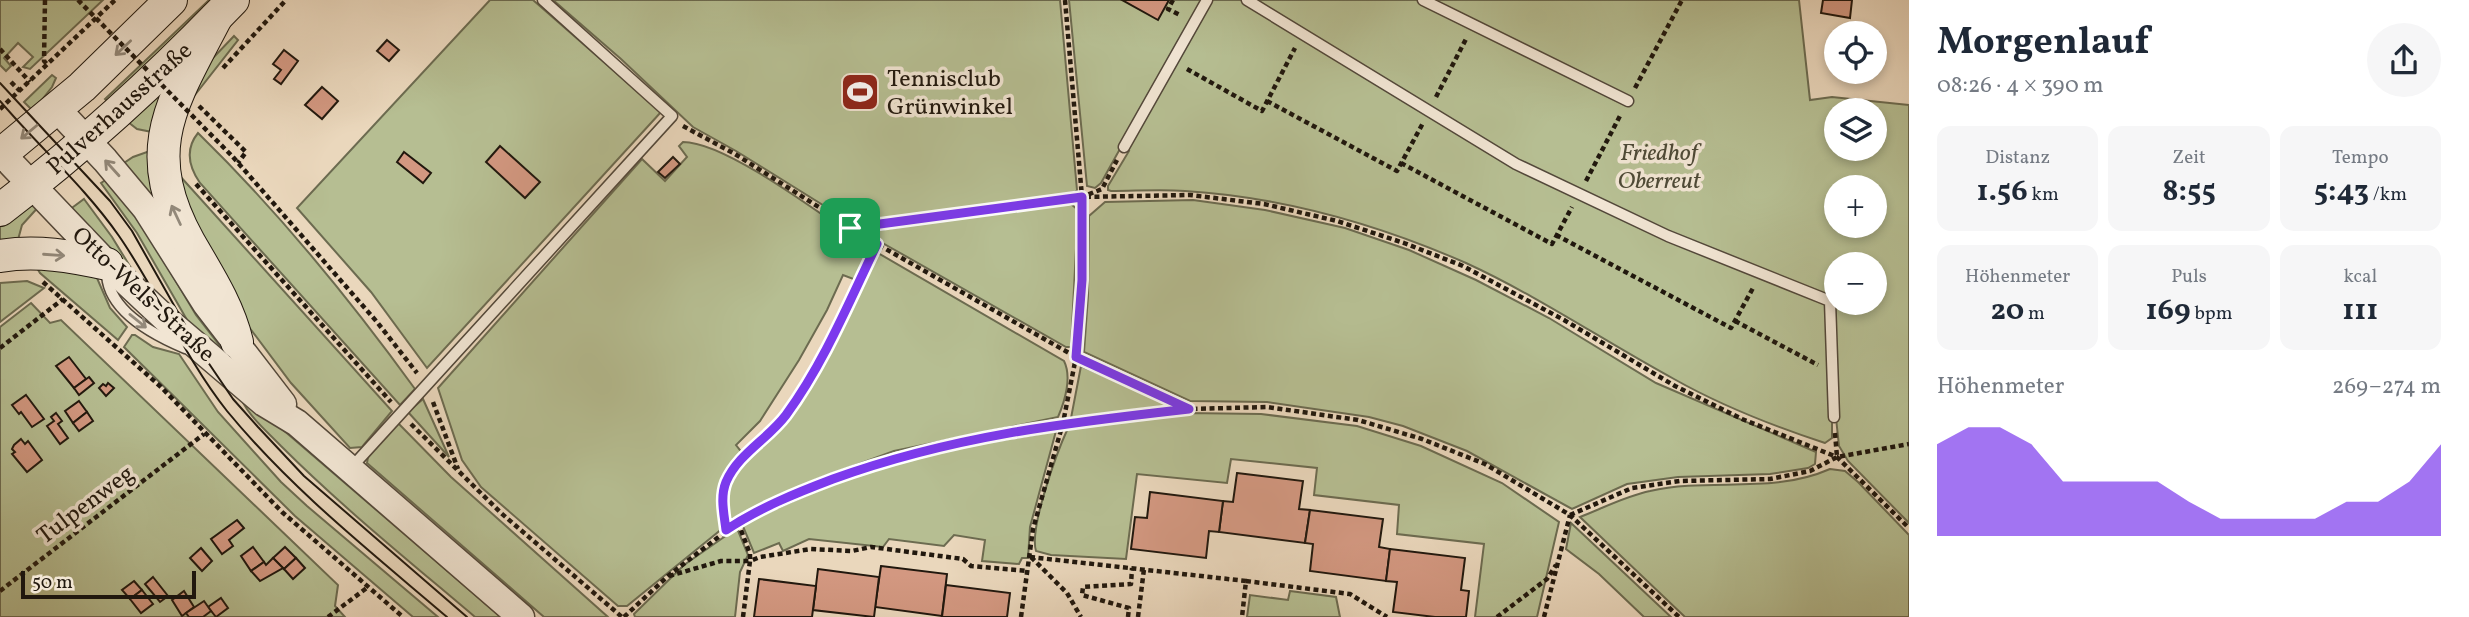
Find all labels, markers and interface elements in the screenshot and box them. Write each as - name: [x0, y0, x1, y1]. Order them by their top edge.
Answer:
- text: Morgenlauf: [1937, 17, 2150, 70]
- map controls: [1824, 21, 1887, 315]
- button: locate: [1824, 21, 1887, 84]
- button: share: [2367, 23, 2441, 97]
- street label: Pulverhausstraße: [40, 35, 200, 184]
- one-way arrow: [115, 40, 132, 57]
- place label: Tennisclub Grünwinkel: [887, 63, 1013, 125]
- text: 08:26 · 4 × 390 m: [1937, 70, 2104, 102]
- sports icon: Tennisclub Grünwinkel: [839, 71, 881, 113]
- button: layers: [1824, 98, 1887, 161]
- one-way arrow: [21, 124, 39, 139]
- park label: Friedhof Oberreut: [1617, 137, 1703, 199]
- text: Distanz: [1985, 145, 2050, 171]
- text: Zeit: [2172, 145, 2206, 171]
- text: Tempo: [2332, 145, 2389, 171]
- one-way arrow: [104, 159, 120, 177]
- text: 1.56: [1977, 171, 2028, 213]
- text: 8:55: [2162, 171, 2216, 213]
- text: 5:43: [2314, 171, 2369, 213]
- button: +: [1824, 175, 1887, 238]
- text: km: [2028, 182, 2059, 208]
- text: /km: [2369, 182, 2407, 208]
- pin: [820, 198, 880, 258]
- one-way arrow: [169, 205, 182, 226]
- icon: arrive: [831, 209, 869, 247]
- street label: Otto-Wels-Straße: [63, 220, 222, 371]
- one-way arrow: [42, 249, 65, 262]
- button: −: [1824, 252, 1887, 315]
- text: Höhenmeter: [1965, 264, 2070, 290]
- text: Puls: [2171, 264, 2207, 290]
- text: kcal: [2343, 264, 2377, 290]
- text: 20: [1990, 290, 2024, 332]
- text: 169: [2145, 290, 2191, 332]
- text: 111: [2342, 290, 2378, 332]
- text: m: [2024, 301, 2045, 327]
- text: bpm: [2191, 301, 2232, 327]
- one-way arrow: [129, 313, 147, 329]
- text: Höhenmeter: [1937, 371, 2064, 403]
- text: 269–274 m: [2332, 371, 2441, 403]
- street label: Tulpenweg: [30, 458, 142, 553]
- scale bar: [21, 568, 196, 600]
- text: 50 m: [32, 570, 73, 596]

